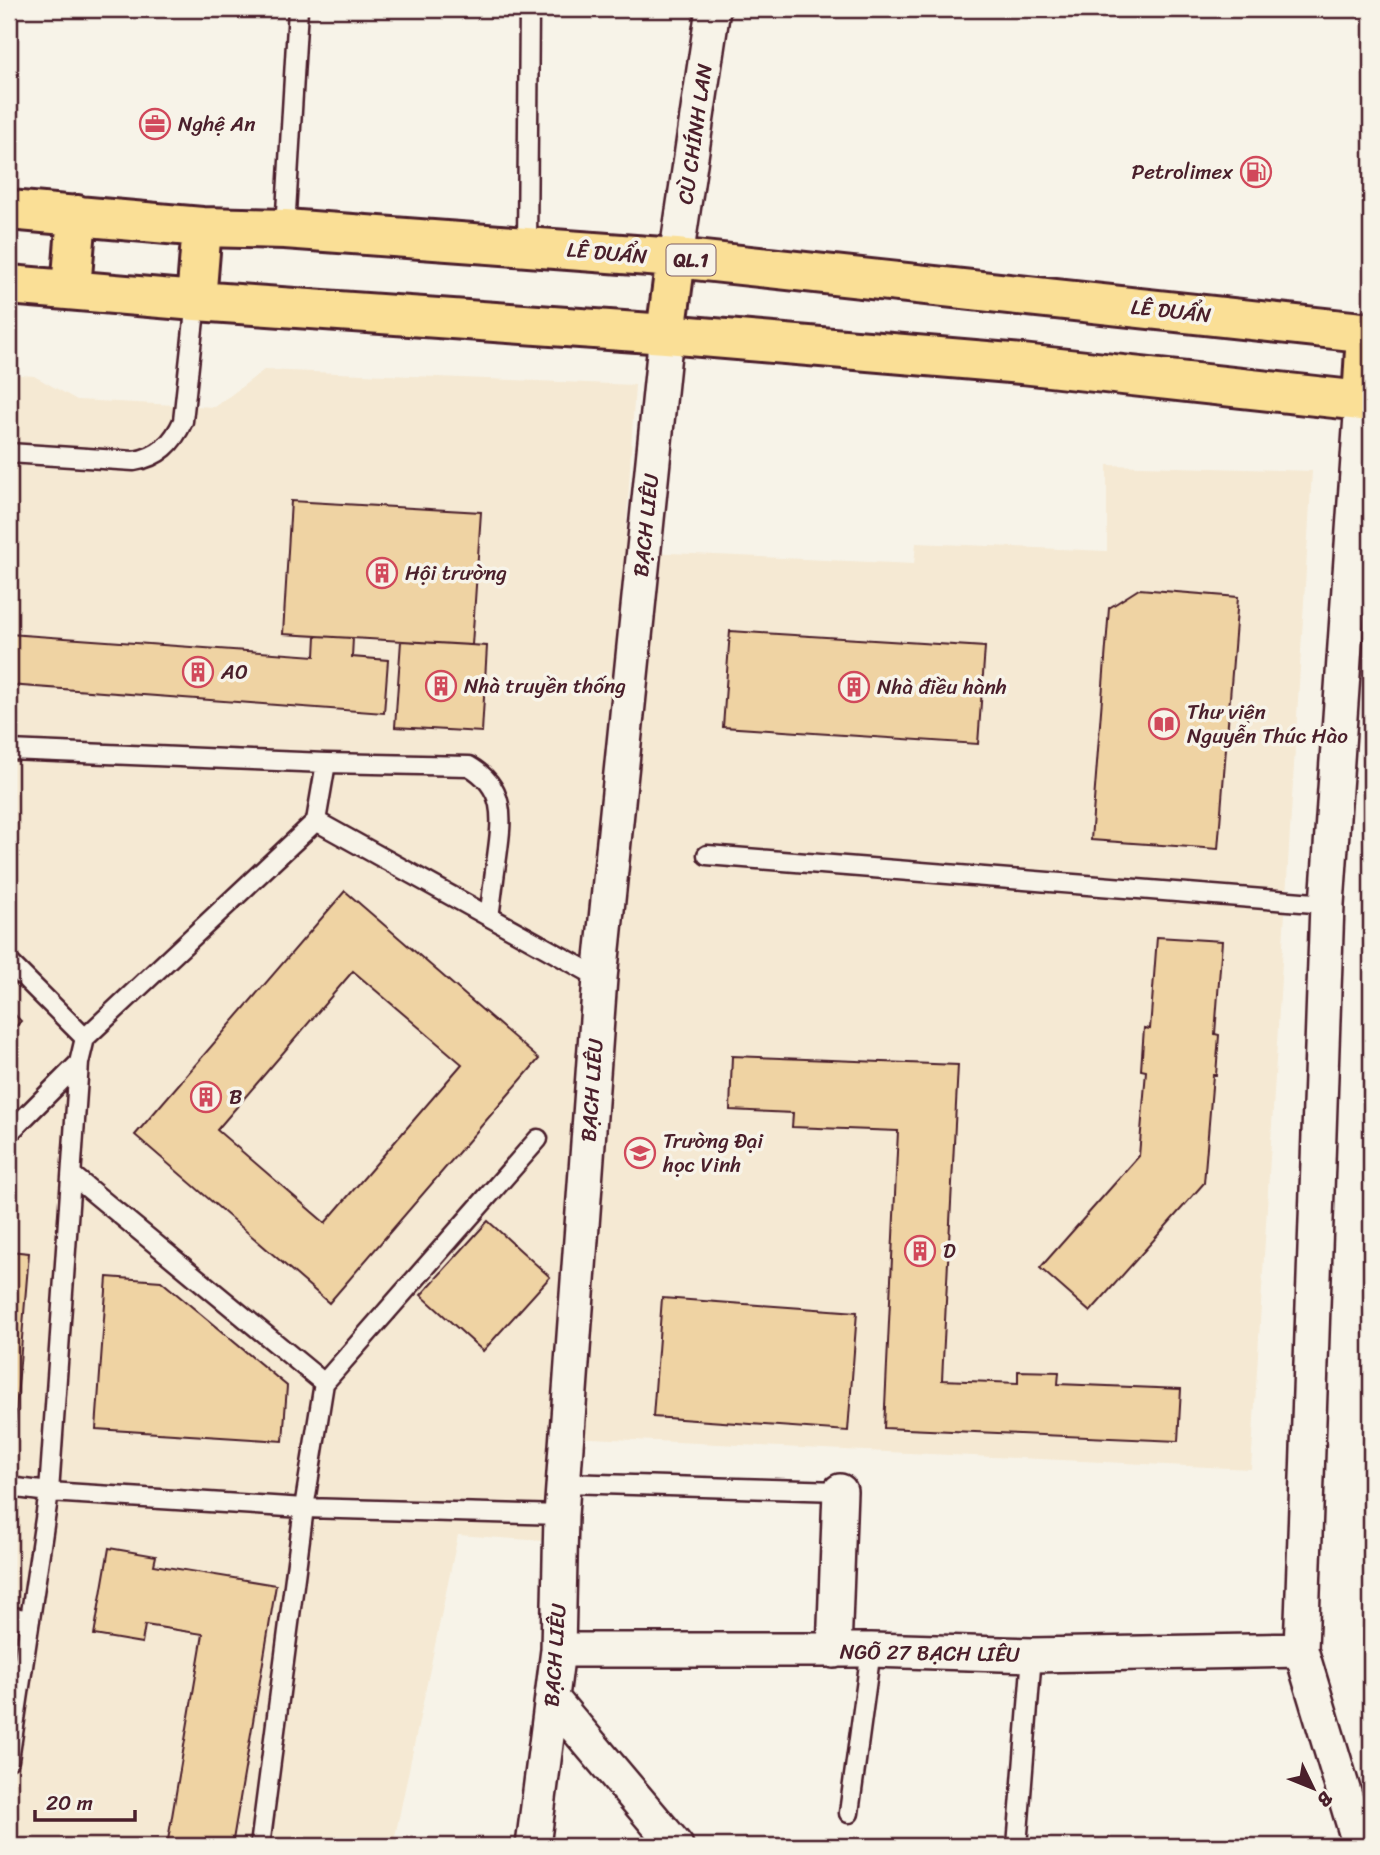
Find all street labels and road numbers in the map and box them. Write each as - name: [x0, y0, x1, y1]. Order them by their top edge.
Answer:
- street label: CÙ CHÍNH LAN: [666, 61, 724, 207]
- street label: LÊ DUẨN: [565, 231, 649, 275]
- road number: QL.1: [666, 244, 716, 276]
- street label: LÊ DUẨN: [1129, 288, 1213, 334]
- street label: BẠCH LIÊU: [622, 471, 670, 579]
- street label: BẠCH LIÊU: [569, 1037, 615, 1143]
- street label: BẠCH LIÊU: [532, 1602, 578, 1708]
- street label: NGÕ 27 BẠCH LIÊU: [840, 1632, 1021, 1674]

